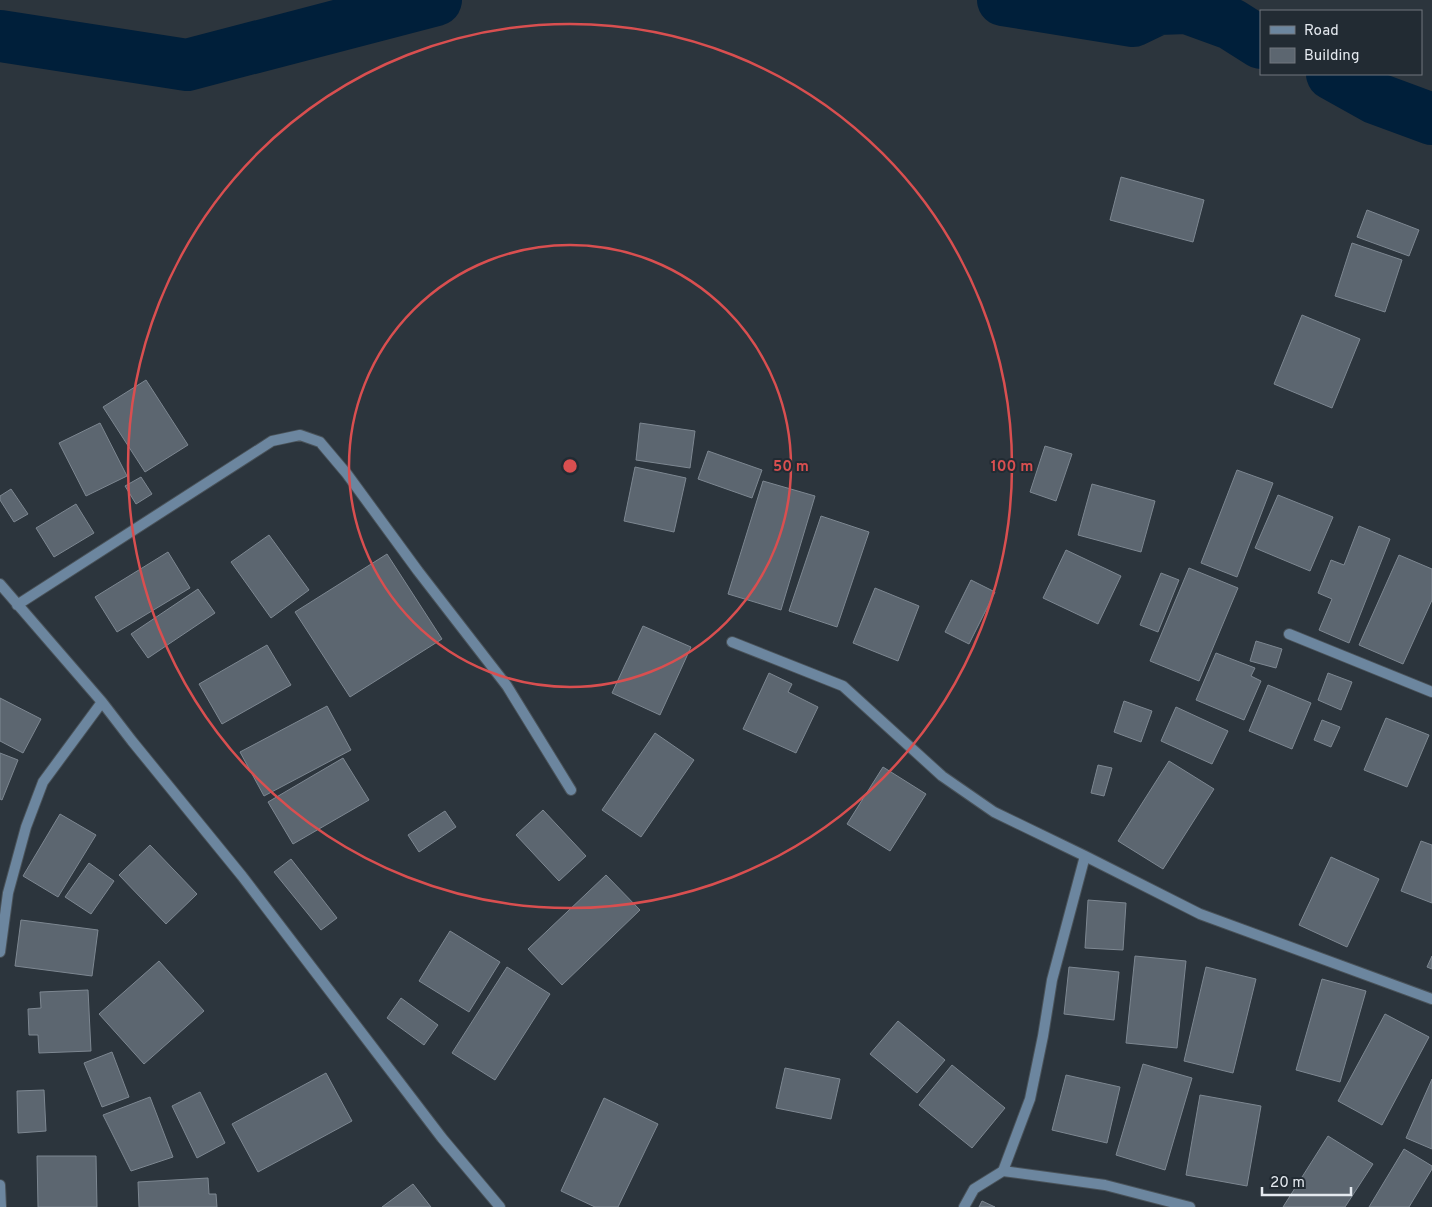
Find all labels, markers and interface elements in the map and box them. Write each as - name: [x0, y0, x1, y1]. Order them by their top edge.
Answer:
- legend: [1260, 10, 1422, 75]
- text: Road: [1304, 22, 1339, 41]
- text: Building: [1304, 47, 1359, 66]
- centre of rings: [561, 457, 579, 475]
- text: 50 m: [773, 458, 809, 477]
- text: 100 m: [991, 458, 1033, 477]
- scale bar: [1262, 1164, 1351, 1196]
- text: 20 m: [1270, 1174, 1305, 1193]

